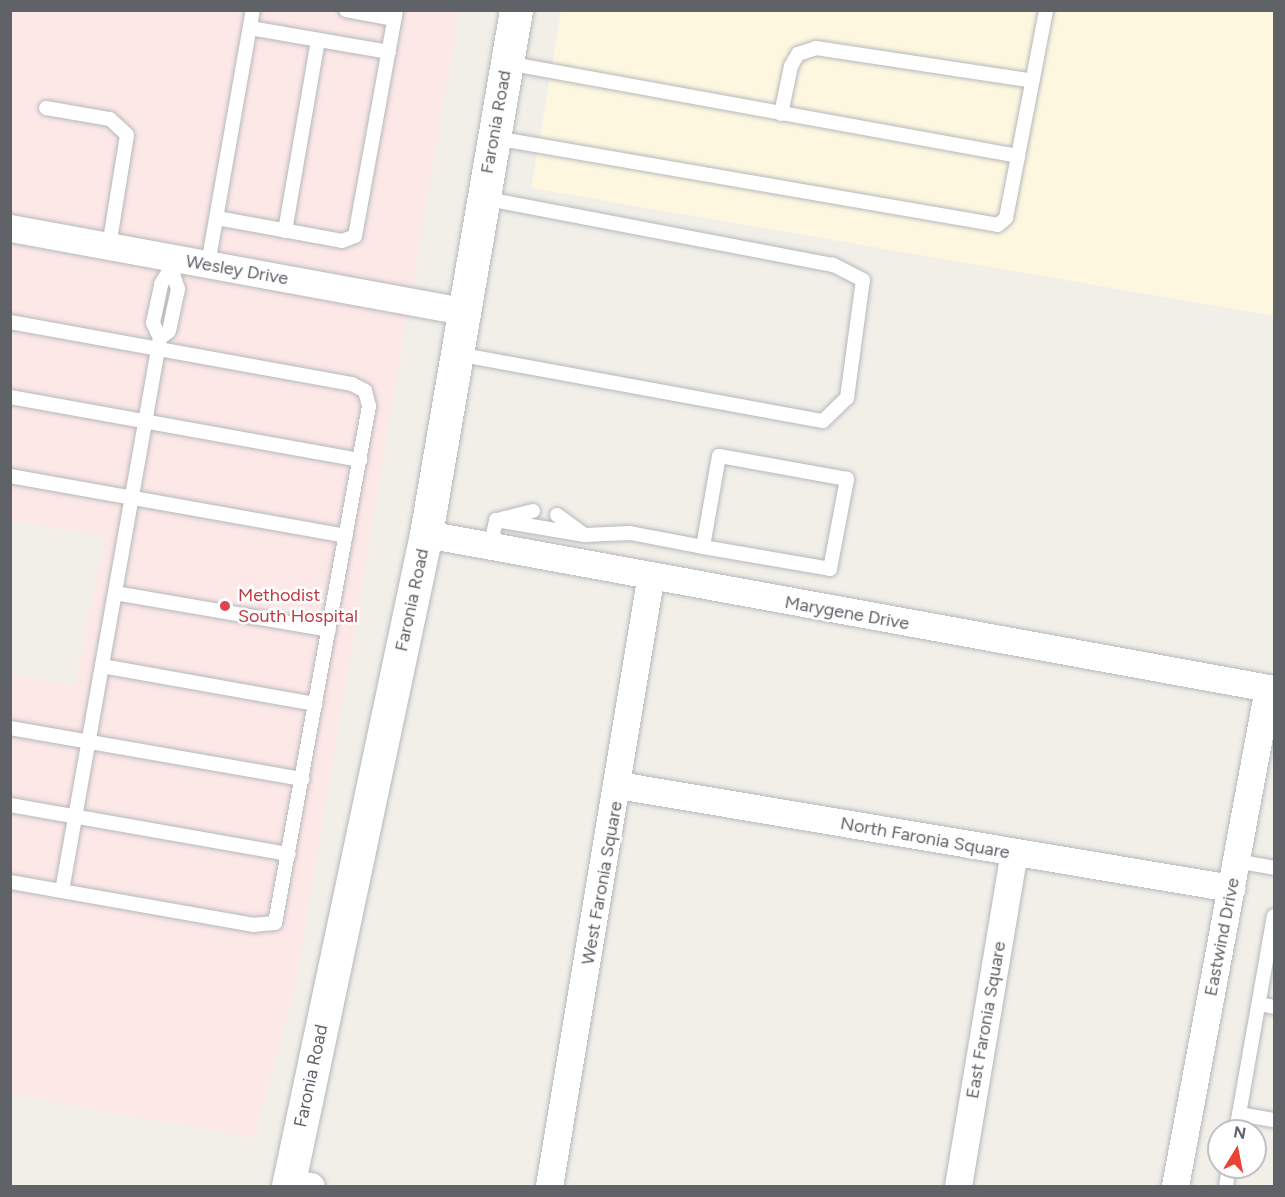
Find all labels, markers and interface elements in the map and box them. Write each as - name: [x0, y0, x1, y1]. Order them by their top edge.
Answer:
- street label: Faronia Road: [476, 69, 516, 175]
- street label: Wesley Drive: [184, 250, 290, 290]
- street label: Faronia Road: [391, 547, 433, 653]
- place label: Methodist South Hospital: [238, 585, 358, 628]
- street label: Marygene Drive: [783, 591, 911, 635]
- marker: Methodist South Hospital: [216, 597, 234, 615]
- street label: West Faronia Square: [577, 799, 627, 967]
- street label: North Faronia Square: [839, 812, 1011, 864]
- street label: Eastwind Drive: [1200, 876, 1244, 998]
- street label: East Faronia Square: [962, 940, 1010, 1100]
- street label: Faronia Road: [290, 1023, 332, 1129]
- north arrow: [1207, 1119, 1267, 1179]
- text: N: [1232, 1122, 1248, 1143]

